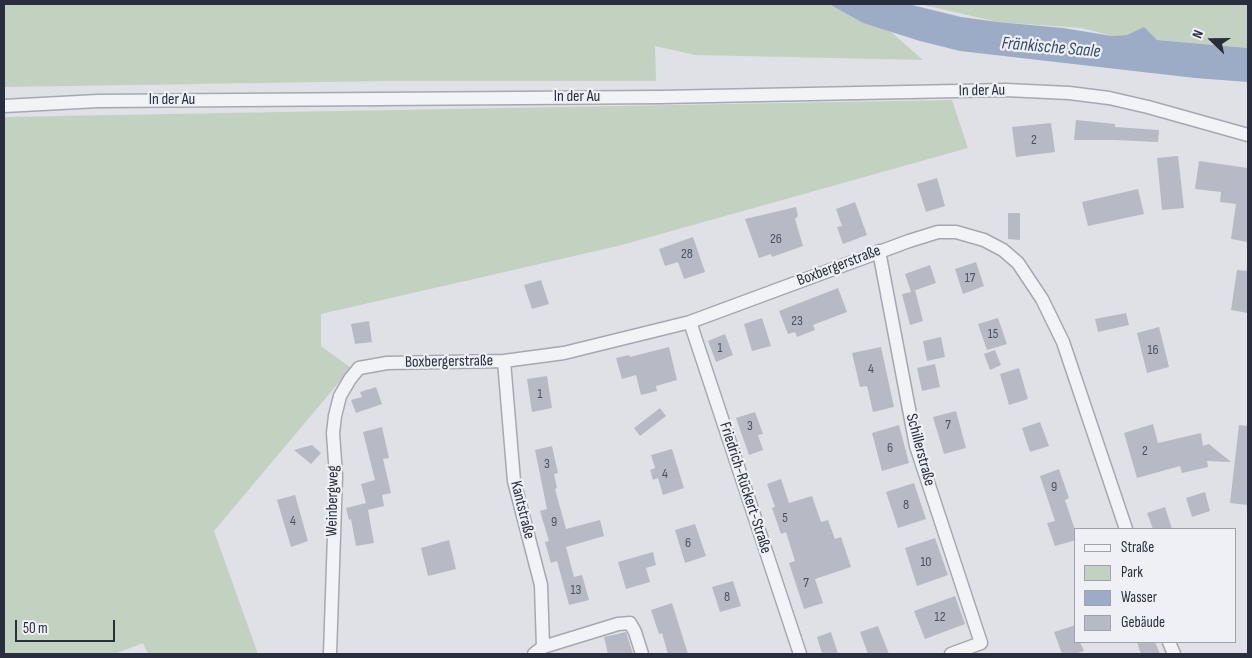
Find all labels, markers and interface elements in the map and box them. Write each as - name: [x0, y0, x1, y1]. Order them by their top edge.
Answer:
- north arrow: [1187, 15, 1237, 65]
- text: N: [1188, 28, 1207, 41]
- water label: Fränkische Saale: [1001, 33, 1101, 63]
- street label: In der Au: [959, 81, 1005, 101]
- street label: In der Au: [554, 87, 600, 107]
- street label: In der Au: [149, 90, 195, 110]
- house number: 2: [1031, 132, 1037, 148]
- house number: 26: [770, 231, 782, 247]
- street label: Boxbergerstraße: [794, 241, 884, 291]
- house number: 28: [681, 246, 693, 262]
- house number: 17: [965, 270, 975, 286]
- house number: 23: [791, 313, 803, 329]
- house number: 15: [988, 326, 998, 342]
- house number: 1: [718, 340, 722, 356]
- house number: 16: [1147, 342, 1159, 358]
- street label: Boxbergerstraße: [405, 352, 493, 372]
- house number: 4: [868, 361, 874, 377]
- house number: 1: [538, 386, 542, 402]
- street label: Schillerstraße: [901, 412, 939, 488]
- house number: 7: [945, 417, 951, 433]
- house number: 3: [747, 418, 753, 434]
- street label: Friedrich-Rückert-Straße: [715, 420, 775, 556]
- house number: 6: [887, 440, 893, 456]
- house number: 2: [1142, 443, 1148, 459]
- house number: 3: [544, 456, 550, 472]
- street label: Weinbergweg: [323, 465, 343, 537]
- house number: 4: [662, 466, 668, 482]
- street label: Kantstraße: [506, 479, 538, 541]
- house number: 9: [1051, 479, 1057, 495]
- house number: 8: [903, 497, 909, 513]
- house number: 5: [782, 510, 788, 526]
- house number: 4: [290, 513, 296, 529]
- house number: 9: [551, 514, 557, 530]
- legend: [1074, 528, 1237, 643]
- house number: 6: [685, 535, 691, 551]
- text: Straße: [1121, 538, 1154, 557]
- house number: 10: [920, 554, 932, 570]
- text: Park: [1121, 563, 1143, 582]
- house number: 7: [803, 575, 809, 591]
- house number: 13: [571, 582, 581, 598]
- text: Wasser: [1121, 588, 1157, 607]
- house number: 8: [724, 589, 730, 605]
- house number: 12: [935, 609, 945, 625]
- scale bar: [18, 610, 118, 642]
- text: Gebäude: [1121, 613, 1165, 632]
- text: 50 m: [23, 619, 48, 638]

